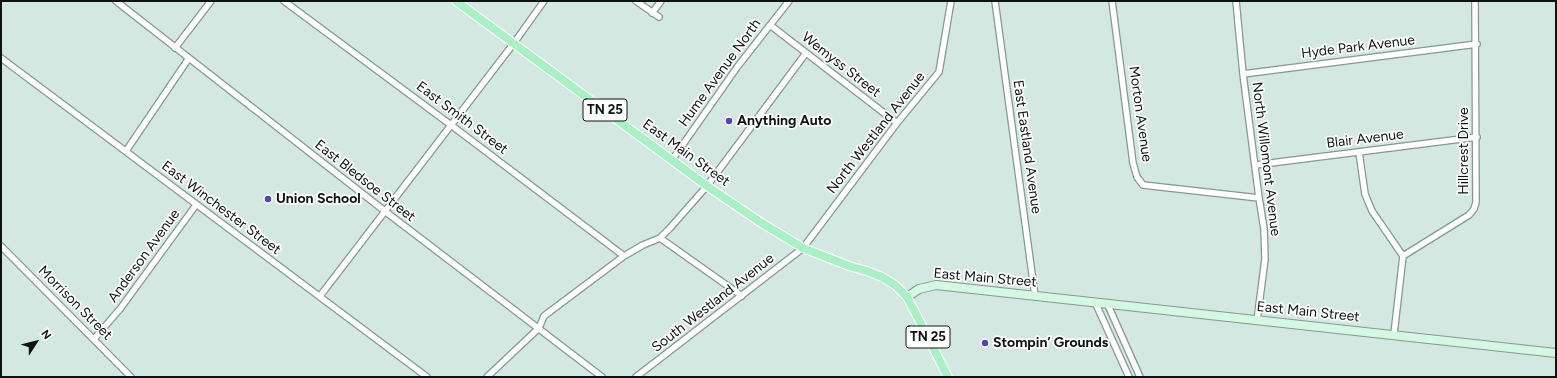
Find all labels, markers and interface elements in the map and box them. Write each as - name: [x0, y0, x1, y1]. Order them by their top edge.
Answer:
- street label: Hume Avenue North: [675, 16, 765, 130]
- street label: Wemyss Street: [798, 29, 884, 101]
- street label: Hyde Park Avenue: [1300, 32, 1416, 62]
- street label: Morton Avenue: [1125, 65, 1155, 163]
- street label: North Westland Avenue: [823, 69, 929, 197]
- street label: East Smith Street: [413, 78, 511, 158]
- street label: East Eastland Avenue: [1009, 79, 1045, 215]
- street label: North Willomont Avenue: [1248, 81, 1284, 237]
- road number: TN 25: [583, 99, 627, 121]
- street label: Hillcrest Drive: [1456, 107, 1472, 195]
- place label: Anything Auto: [737, 113, 831, 129]
- street label: East Main Street: [639, 116, 733, 190]
- marker: Anything Auto: [724, 116, 734, 126]
- street label: Blair Avenue: [1325, 126, 1405, 152]
- street label: East Bledsoe Street: [311, 136, 419, 226]
- street label: East Winchester Street: [158, 158, 284, 258]
- place label: Union School: [276, 191, 361, 207]
- marker: Union School: [263, 194, 273, 204]
- street label: Anderson Avenue: [105, 206, 183, 306]
- street label: South Westland Avenue: [649, 250, 777, 356]
- street label: Morrison Street: [34, 262, 116, 344]
- street label: East Main Street: [933, 265, 1037, 291]
- street label: East Main Street: [1256, 298, 1360, 326]
- north arrow: [16, 322, 56, 362]
- road number: TN 25: [906, 326, 950, 348]
- text: N: [38, 327, 54, 342]
- place label: Stompin’ Grounds: [993, 335, 1108, 351]
- marker: Stompin’ Grounds: [980, 338, 990, 348]

